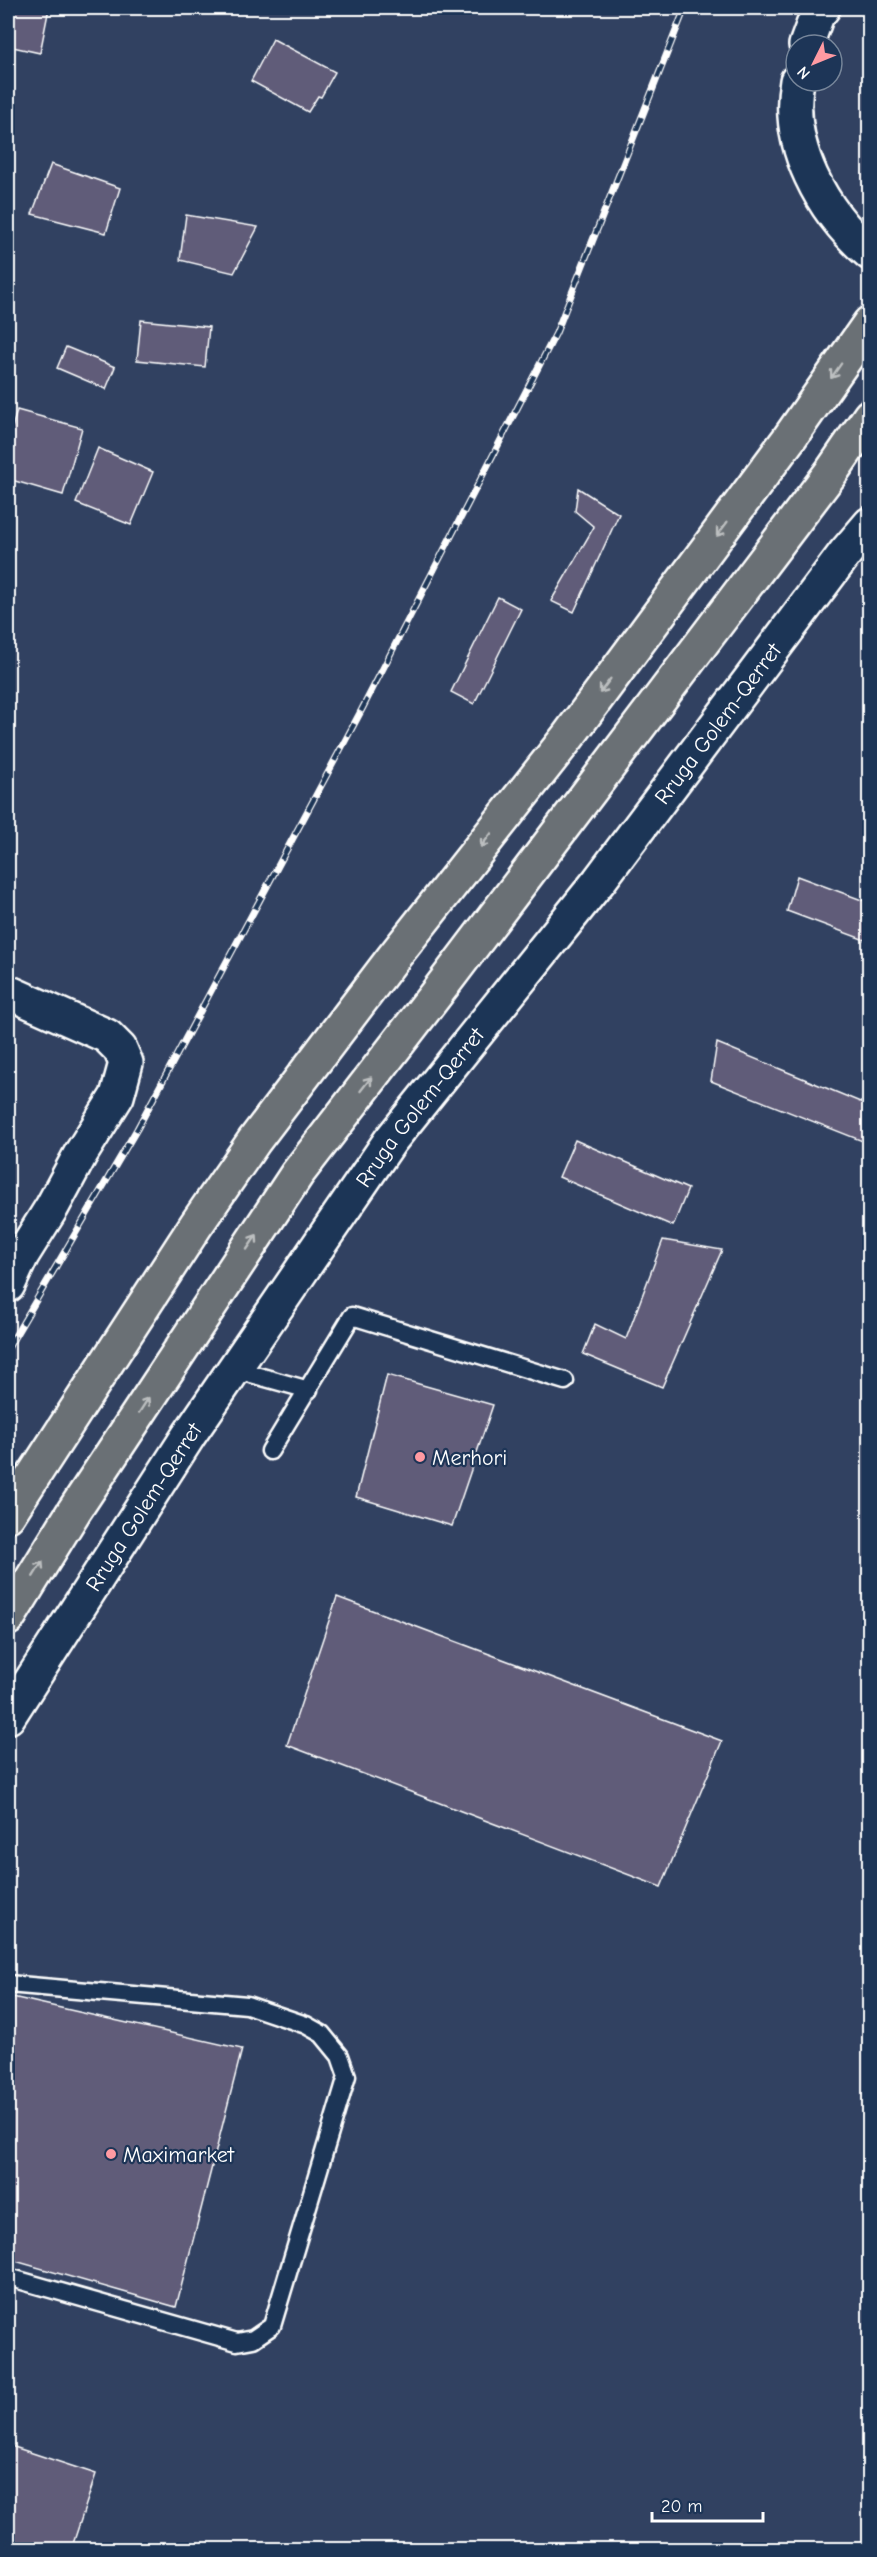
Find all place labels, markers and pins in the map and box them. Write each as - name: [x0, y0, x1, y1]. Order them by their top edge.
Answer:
- place label: Merhori: [432, 1445, 507, 1471]
- marker: Merhori: [413, 1450, 427, 1464]
- place label: Maximarket: [123, 2142, 235, 2168]
- marker: Maximarket: [104, 2147, 118, 2161]

